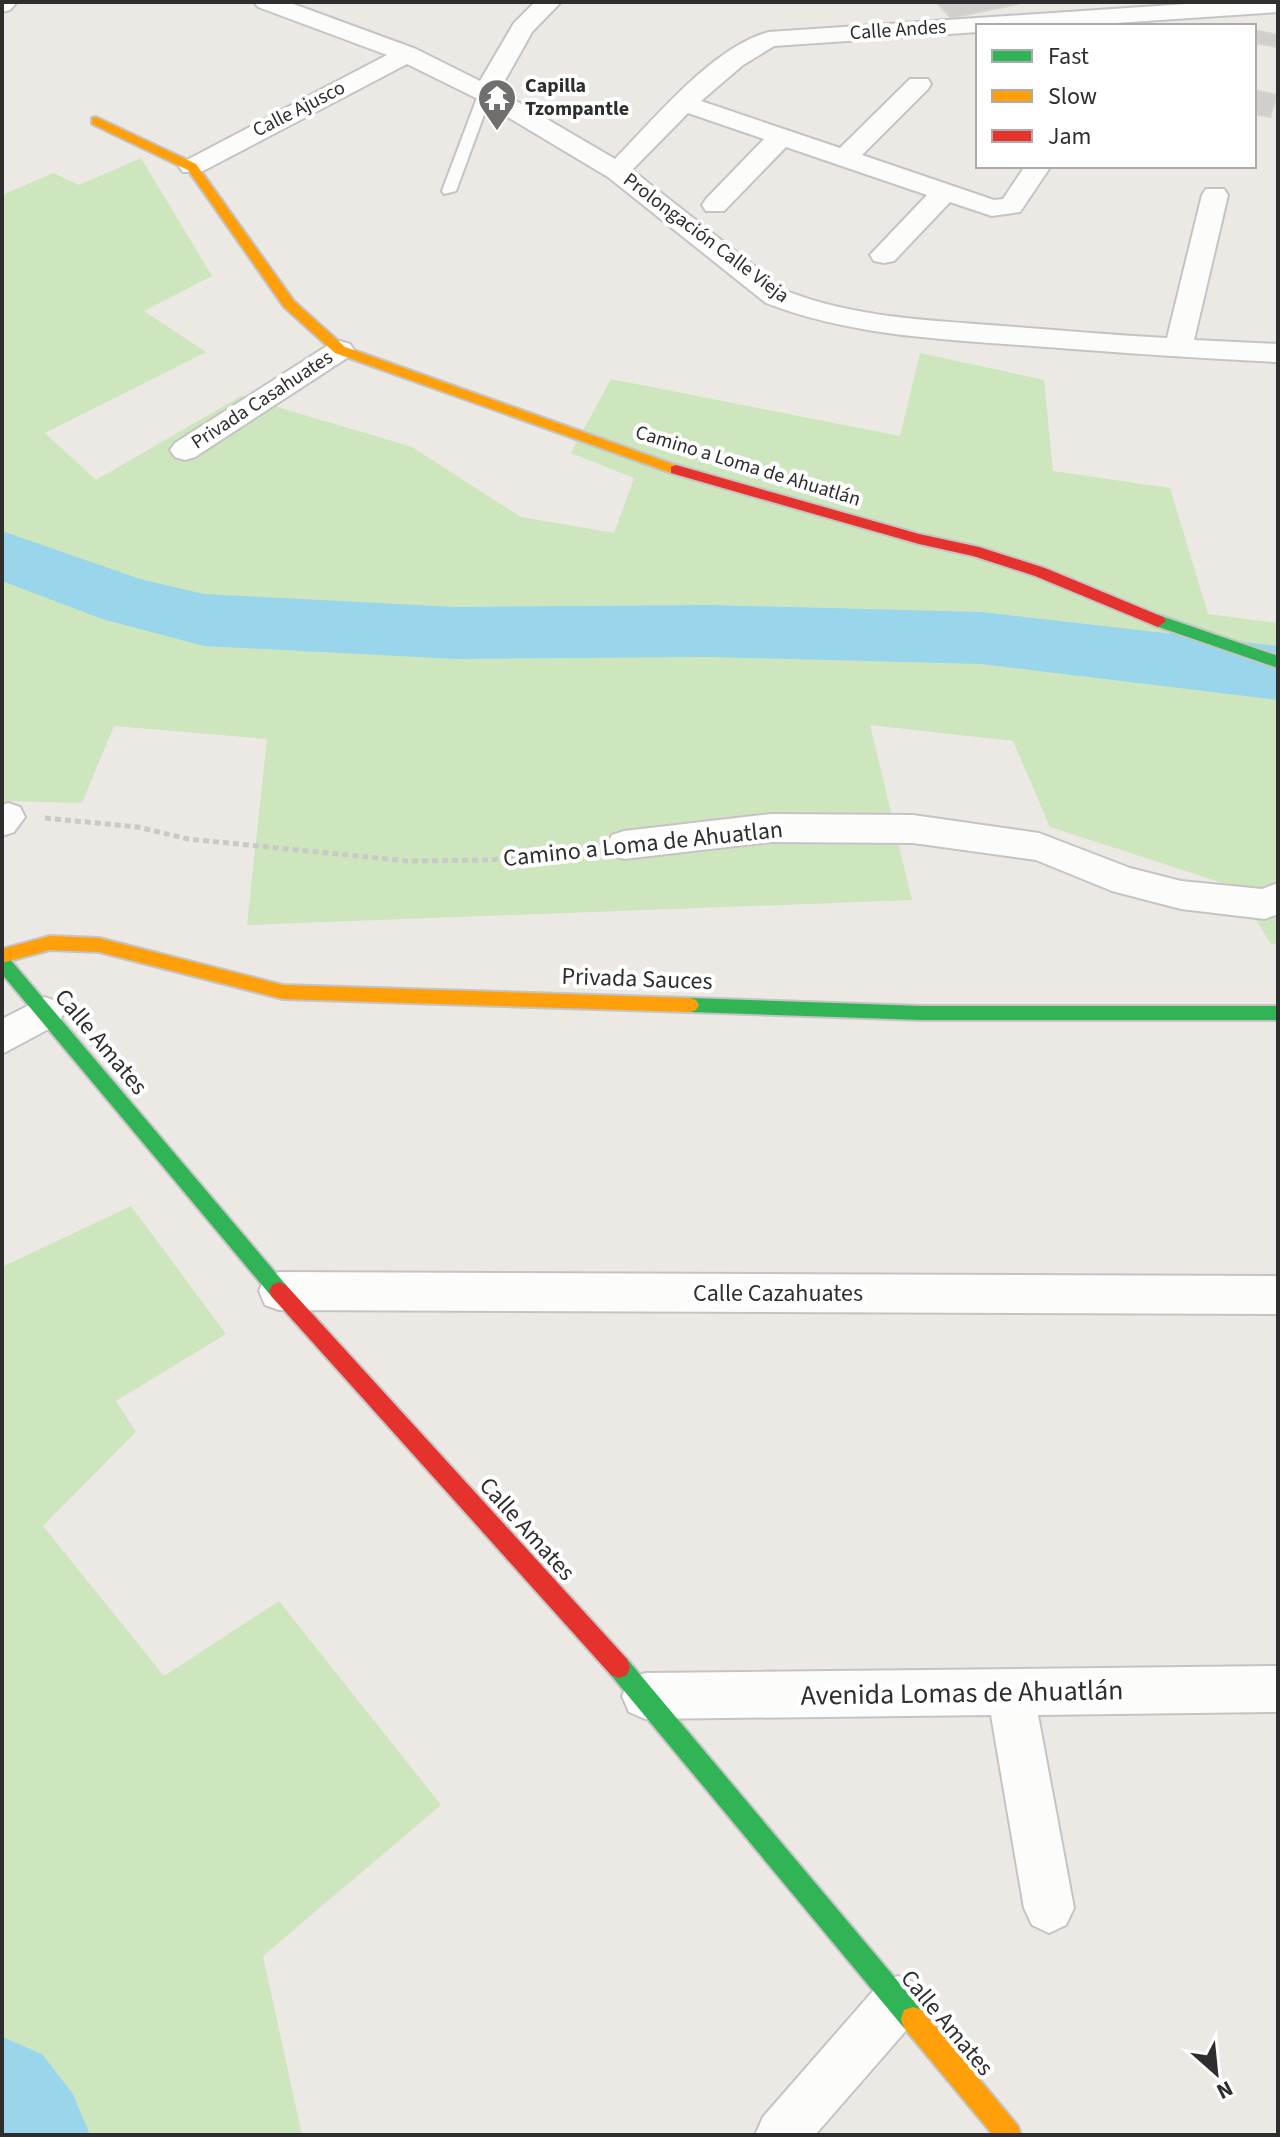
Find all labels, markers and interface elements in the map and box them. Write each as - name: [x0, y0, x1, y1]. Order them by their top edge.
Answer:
- street label: Calle Andes: [849, 13, 947, 47]
- legend: [976, 24, 1256, 168]
- text: Fast: [1048, 39, 1089, 74]
- place label: Capilla Tzompantle: [525, 72, 629, 123]
- street label: Calle Ajusco: [248, 74, 350, 144]
- temple icon: Capilla Tzompantle: [476, 77, 518, 132]
- text: Slow: [1048, 79, 1097, 114]
- text: Jam: [1048, 119, 1092, 154]
- street label: Prolongación Calle Vieja: [617, 166, 795, 310]
- street label: Privada Casahuates: [186, 344, 338, 456]
- street label: Camino a Loma de Ahuatlán: [632, 418, 864, 514]
- street label: Camino a Loma de Ahuatlan: [501, 812, 785, 876]
- street label: Privada Sauces: [561, 959, 713, 999]
- street label: Calle Amates: [46, 981, 156, 1103]
- street label: Calle Cazahuates: [693, 1276, 863, 1311]
- street label: Calle Amates: [471, 1469, 583, 1589]
- street label: Avenida Lomas de Ahuatlán: [800, 1670, 1124, 1716]
- street label: Calle Amates: [892, 1962, 1002, 2084]
- north arrow: [1176, 2033, 1256, 2113]
- text: N: [1211, 2072, 1238, 2108]

